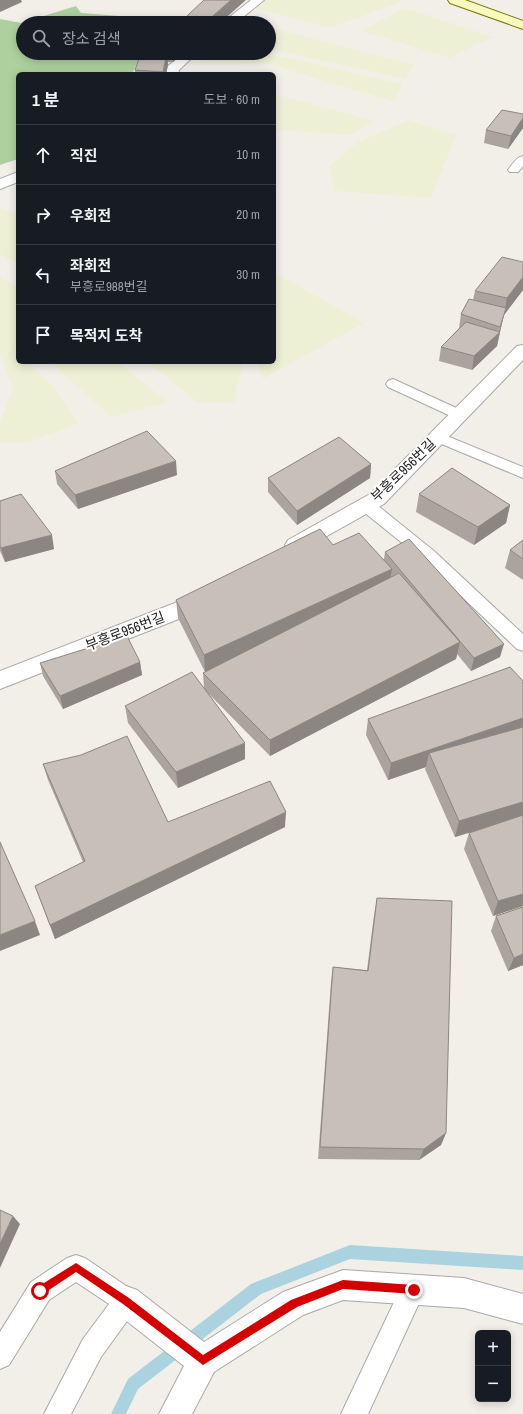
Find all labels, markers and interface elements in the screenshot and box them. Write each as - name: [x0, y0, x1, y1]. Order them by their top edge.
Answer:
- search box: [16, 16, 276, 60]
- icon: search: [30, 27, 52, 49]
- text: 장소 검색: [62, 28, 121, 49]
- text: 1 분: [32, 88, 59, 111]
- text: 도보 · 60 m: [203, 91, 260, 108]
- icon: ahead: [32, 144, 54, 166]
- text: 직진: [70, 145, 98, 166]
- text: 10 m: [236, 146, 260, 163]
- icon: right: [32, 204, 54, 226]
- text: 우회전: [70, 205, 111, 226]
- text: 20 m: [236, 206, 260, 223]
- text: 좌회전: [70, 255, 111, 276]
- icon: left: [32, 264, 54, 286]
- text: 30 m: [236, 266, 260, 283]
- text: 부흥로988번길: [70, 278, 148, 295]
- icon: arrive: [32, 324, 54, 346]
- text: 목적지 도착: [70, 325, 142, 346]
- street label: 부흥로956번길: [367, 435, 439, 505]
- street label: 부흥로956번길: [83, 608, 167, 654]
- route end: [405, 1281, 423, 1299]
- route start: [31, 1282, 49, 1300]
- map controls: [475, 1330, 511, 1402]
- button: +: [475, 1330, 511, 1366]
- button: −: [475, 1366, 511, 1402]

